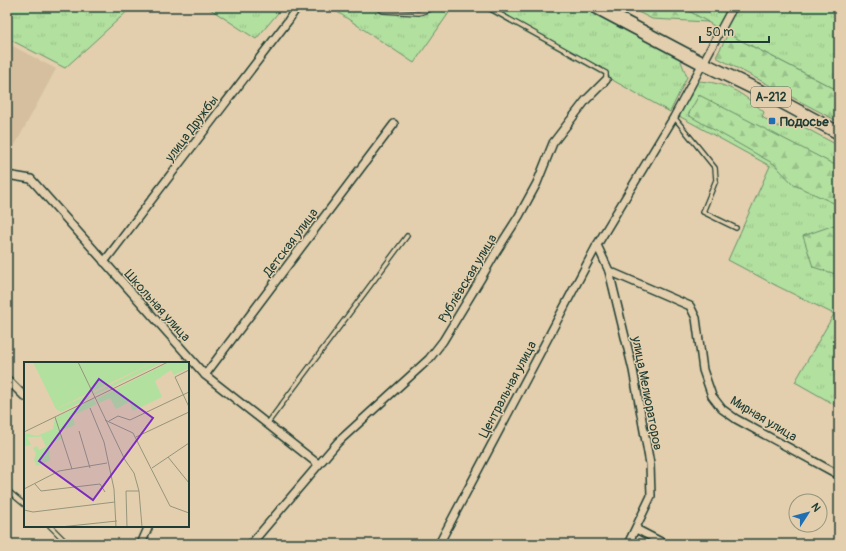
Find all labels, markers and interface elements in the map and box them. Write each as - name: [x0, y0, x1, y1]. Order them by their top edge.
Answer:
- scale bar: [700, 18, 769, 44]
- text: 50 m: [706, 25, 734, 40]
- road number: А-212: [751, 87, 791, 107]
- street label: улица Дружбы: [161, 92, 222, 166]
- place label: Подосье: [780, 114, 829, 130]
- marker: Подосье: [767, 116, 777, 126]
- street label: Детская улица: [259, 205, 322, 281]
- street label: Рублёвская улица: [435, 231, 501, 326]
- street label: Школьная улица: [121, 267, 194, 345]
- street label: улица Мелиораторов: [628, 334, 666, 452]
- street label: Центральная улица: [476, 338, 540, 441]
- inset map: [24, 362, 189, 527]
- street label: Мирная улица: [727, 393, 800, 445]
- north arrow: [788, 493, 828, 533]
- text: N: [808, 501, 823, 515]

